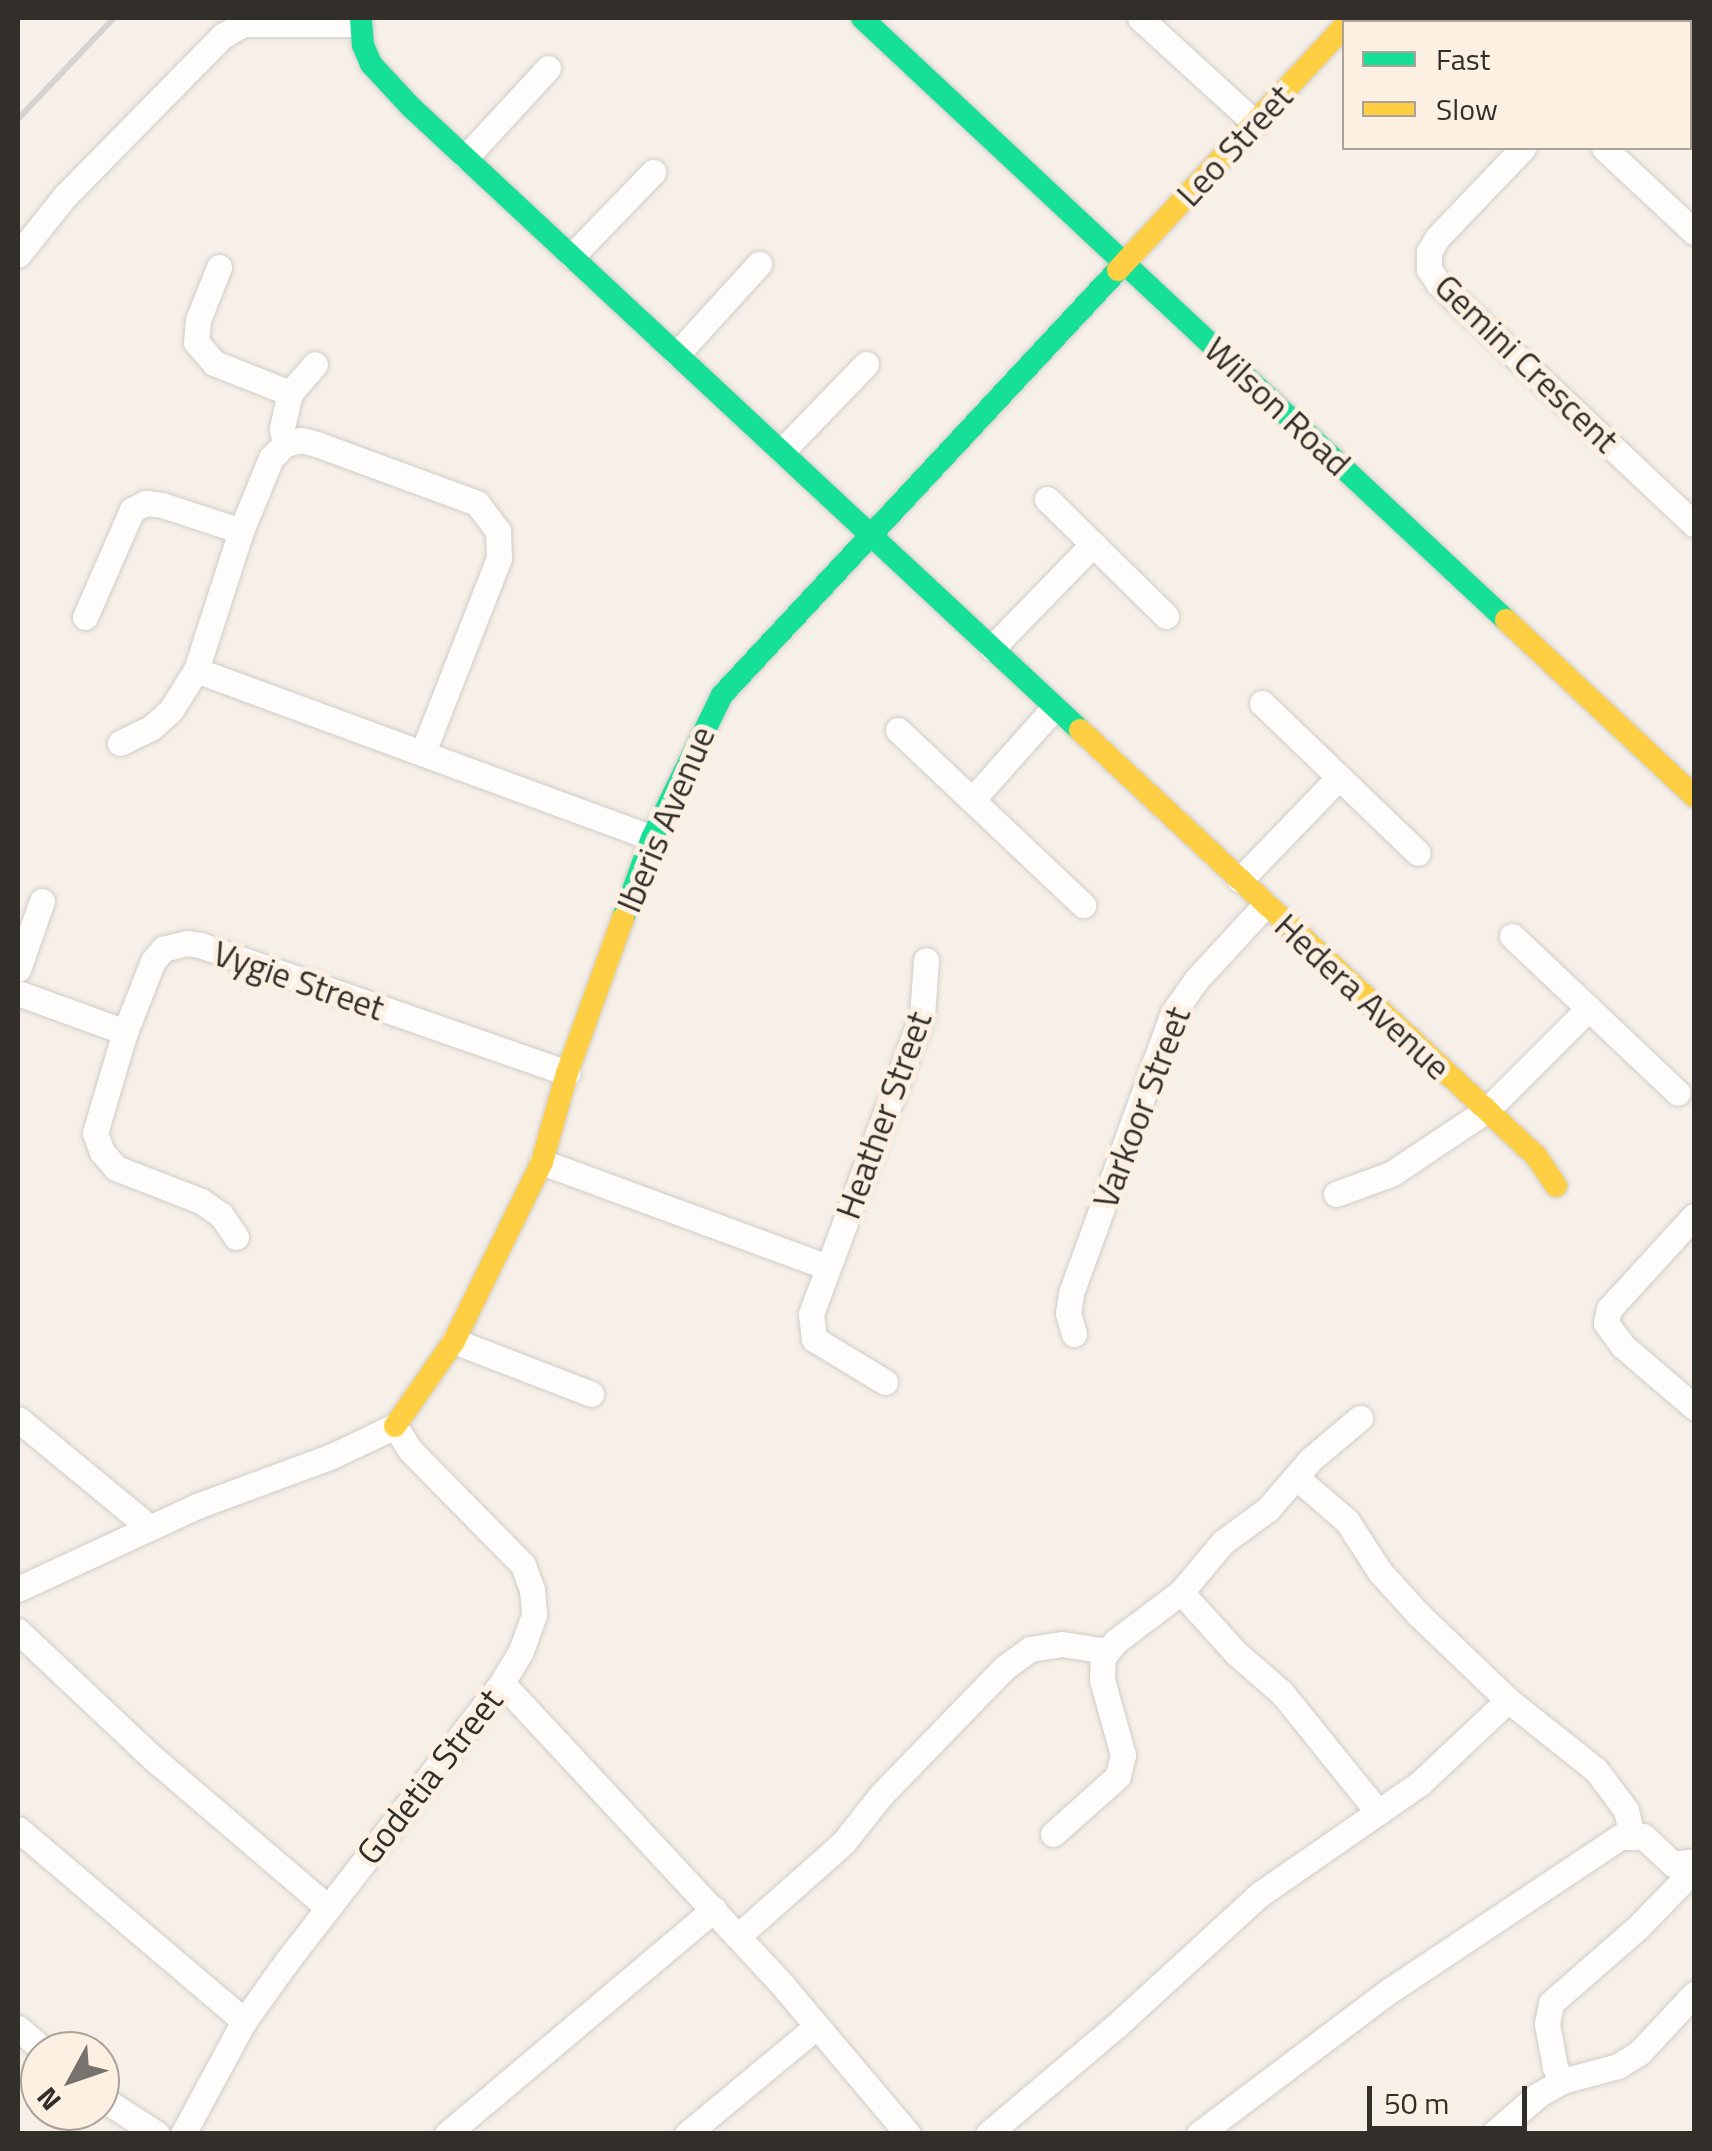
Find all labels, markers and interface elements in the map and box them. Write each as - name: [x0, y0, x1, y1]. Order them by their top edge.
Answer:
- legend: [1342, 20, 1692, 150]
- text: Fast: [1436, 36, 1490, 82]
- street label: Leo Street: [1167, 76, 1301, 214]
- text: Slow: [1436, 86, 1498, 132]
- street label: Gemini Crescent: [1427, 265, 1627, 461]
- street label: Wilson Road: [1196, 328, 1360, 484]
- street label: Iberis Avenue: [607, 720, 723, 918]
- street label: Hedera Avenue: [1267, 904, 1459, 1088]
- street label: Vygie Street: [208, 931, 390, 1029]
- street label: Varkoor Street: [1083, 1000, 1199, 1214]
- street label: Heather Street: [826, 1006, 940, 1224]
- street label: Godetia Street: [347, 1680, 511, 1872]
- north arrow: [20, 2031, 120, 2131]
- scale bar: [1372, 2066, 1532, 2128]
- text: N: [25, 2078, 71, 2121]
- text: 50 m: [1384, 2080, 1449, 2126]

